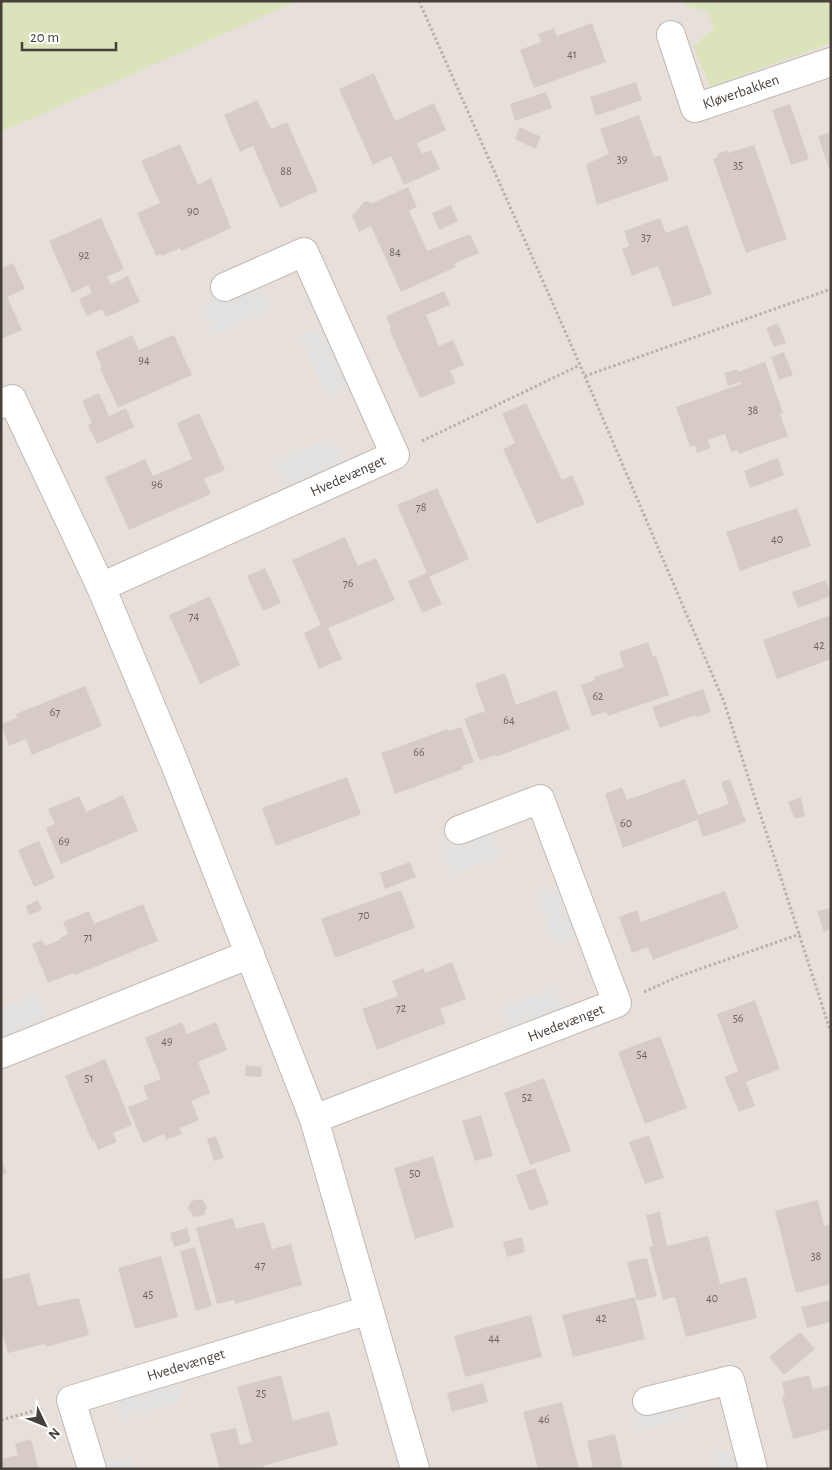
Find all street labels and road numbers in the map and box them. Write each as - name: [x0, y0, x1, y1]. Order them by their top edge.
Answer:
- street label: Kløverbakken: [701, 72, 781, 112]
- street label: Hvedevænget: [308, 453, 388, 499]
- street label: Hvedevænget: [526, 1001, 606, 1044]
- street label: Hvedevænget: [145, 1346, 227, 1384]

